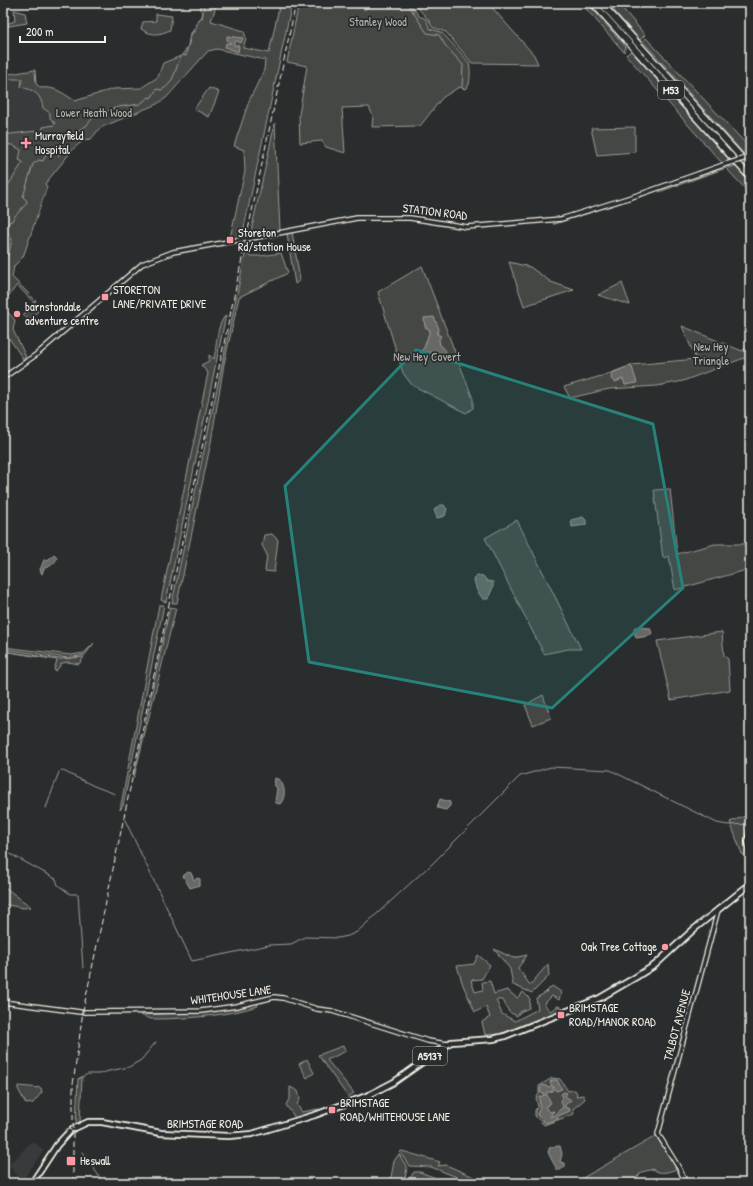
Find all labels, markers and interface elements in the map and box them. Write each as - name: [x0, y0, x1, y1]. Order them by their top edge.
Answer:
- park label: Stanley Wood: [349, 13, 407, 30]
- scale bar: [20, 18, 105, 44]
- text: 200 m: [26, 23, 53, 40]
- road number: M53: [658, 81, 684, 99]
- park label: Lower Heath Wood: [56, 104, 132, 121]
- place label: Murrayfield Hospital: [35, 127, 84, 158]
- marker: Murrayfield Hospital: [20, 137, 32, 149]
- street label: STATION ROAD: [402, 199, 469, 224]
- place label: Storeton Rd/station House: [238, 224, 311, 255]
- marker: Storeton Rd/station House: [225, 235, 235, 245]
- place label: STORETON LANE/PRIVATE DRIVE: [113, 281, 207, 312]
- marker: STORETON LANE/PRIVATE DRIVE: [100, 292, 110, 302]
- place label: barnstondale adventure centre: [25, 298, 99, 329]
- marker: barnstondale adventure centre: [12, 309, 22, 319]
- park label: New Hey Triangle: [693, 338, 729, 369]
- park label: New Hey Covert: [393, 348, 462, 365]
- place label: Oak Tree Cottage: [581, 938, 657, 955]
- marker: Oak Tree Cottage: [660, 942, 670, 952]
- street label: WHITEHOUSE LANE: [190, 980, 273, 1009]
- street label: TALBOT AVENUE: [659, 987, 694, 1062]
- place label: BRIMSTAGE ROAD/MANOR ROAD: [569, 999, 656, 1030]
- marker: BRIMSTAGE ROAD/MANOR ROAD: [556, 1010, 566, 1020]
- road number: A5137: [413, 1047, 447, 1065]
- place label: BRIMSTAGE ROAD/WHITEHOUSE LANE: [340, 1094, 451, 1125]
- marker: BRIMSTAGE ROAD/WHITEHOUSE LANE: [327, 1105, 337, 1115]
- street label: BRIMSTAGE ROAD: [167, 1115, 243, 1132]
- place label: Heswall: [80, 1152, 111, 1169]
- marker: Heswall: [65, 1155, 77, 1167]

